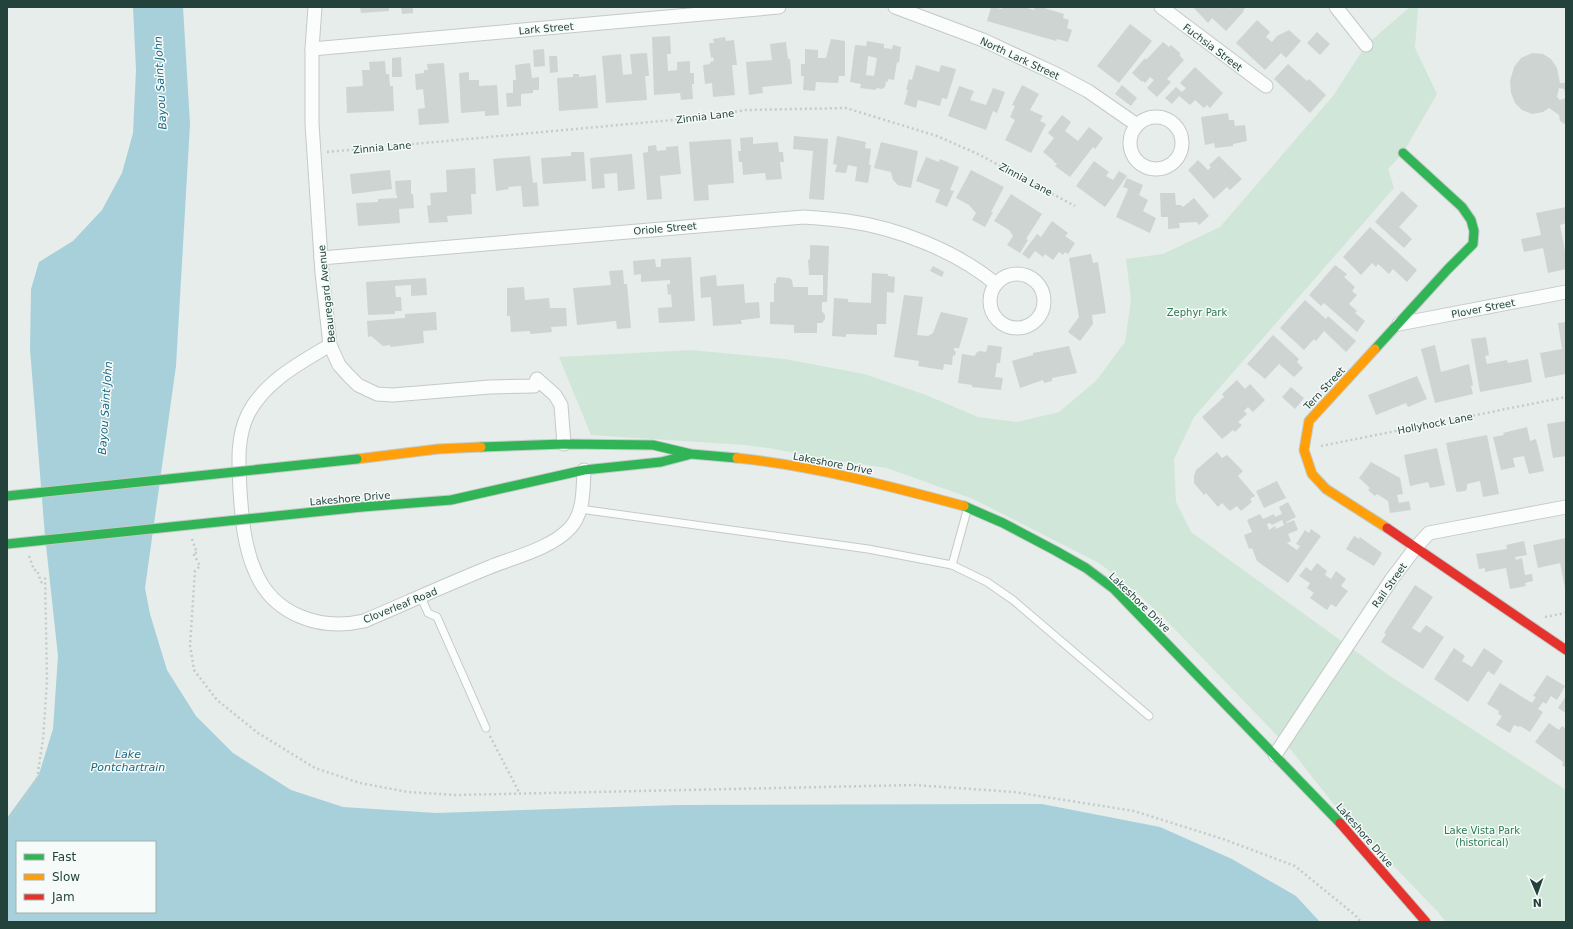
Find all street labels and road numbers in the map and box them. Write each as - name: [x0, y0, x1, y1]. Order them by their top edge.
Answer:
- street label: Lark Street: [518, 21, 574, 36]
- street label: Fuchsia Street: [1181, 22, 1244, 73]
- street label: North Lark Street: [978, 35, 1061, 82]
- street label: Zinnia Lane: [675, 107, 735, 126]
- street label: Zinnia Lane: [352, 139, 412, 156]
- street label: Zinnia Lane: [997, 161, 1054, 198]
- street label: Oriole Street: [633, 220, 697, 237]
- street label: Beauregard Avenue: [316, 244, 337, 344]
- street label: Plover Street: [1450, 297, 1516, 320]
- street label: Tern Street: [1301, 365, 1347, 413]
- street label: Hollyhock Lane: [1397, 411, 1474, 436]
- street label: Lakeshore Drive: [792, 450, 874, 477]
- street label: Lakeshore Drive: [309, 489, 391, 508]
- street label: Rail Street: [1370, 561, 1409, 610]
- street label: Lakeshore Drive: [1107, 570, 1173, 634]
- street label: Cloverleaf Road: [362, 586, 439, 625]
- street label: Lakeshore Drive: [1334, 801, 1395, 869]

